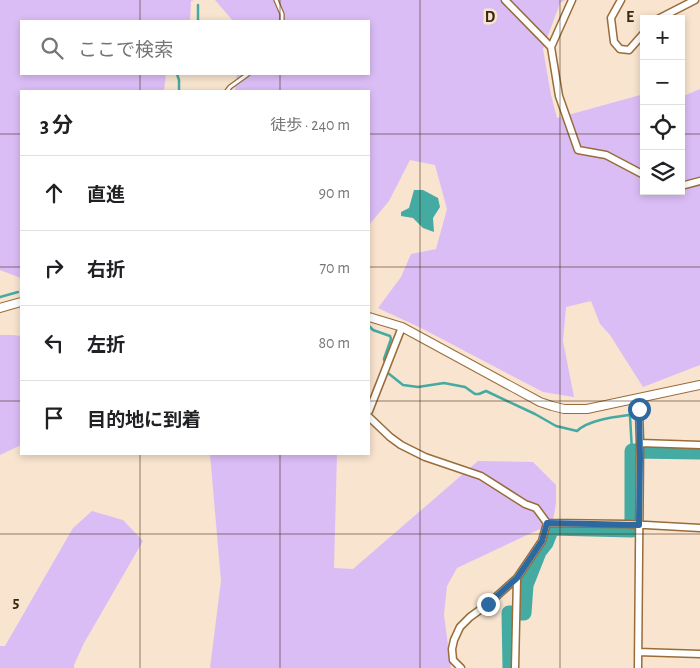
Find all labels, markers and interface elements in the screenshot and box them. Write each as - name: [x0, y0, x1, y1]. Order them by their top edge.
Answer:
- text: D: [485, 9, 496, 25]
- text: E: [626, 9, 634, 25]
- map controls: [640, 15, 685, 195]
- button: +: [640, 15, 685, 60]
- search box: [20, 20, 370, 75]
- icon: search: [38, 34, 66, 62]
- text: ここで検索: [78, 41, 173, 60]
- button: −: [640, 60, 685, 105]
- button: locate: [640, 105, 685, 150]
- text: 3 分: [40, 115, 73, 136]
- text: 徒歩 · 240 m: [270, 117, 350, 133]
- button: layers: [640, 150, 685, 195]
- icon: ahead: [40, 179, 68, 207]
- text: 90 m: [319, 185, 350, 201]
- text: 直進: [87, 186, 125, 205]
- icon: right: [40, 254, 68, 282]
- text: 70 m: [319, 260, 350, 276]
- text: 右折: [87, 261, 125, 280]
- icon: left: [40, 329, 68, 357]
- text: 80 m: [319, 335, 350, 351]
- text: 左折: [87, 336, 125, 355]
- route start: [628, 398, 651, 421]
- icon: arrive: [40, 404, 68, 432]
- text: 目的地に到着: [87, 411, 201, 430]
- route end: [477, 593, 500, 616]
- text: 5: [13, 594, 20, 610]

